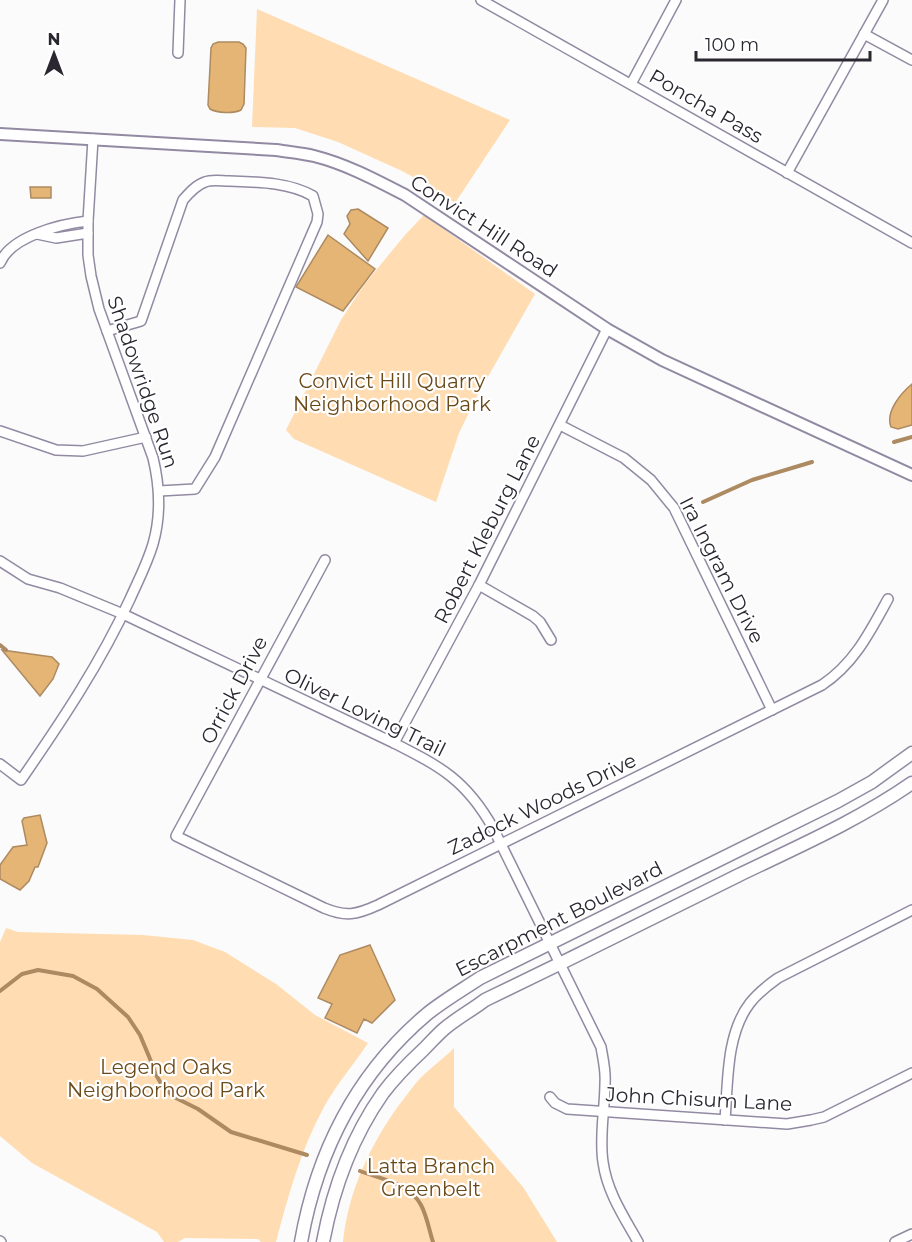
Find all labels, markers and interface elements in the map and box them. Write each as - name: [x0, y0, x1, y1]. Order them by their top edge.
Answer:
- north arrow: [24, 24, 84, 84]
- scale bar: [696, 24, 870, 62]
- text: N: [48, 30, 60, 49]
- text: 100 m: [705, 34, 759, 56]
- street label: Poncha Pass: [645, 64, 767, 148]
- street label: Convict Hill Road: [406, 170, 562, 282]
- street label: Shadowridge Run: [102, 293, 184, 471]
- park label: Convict Hill Quarry Neighborhood Park: [293, 369, 491, 416]
- street label: Robert Kleburg Lane: [429, 430, 545, 628]
- street label: Ira Ingram Drive: [675, 493, 769, 647]
- street label: Orrick Drive: [196, 632, 272, 748]
- street label: Oliver Loving Trail: [280, 662, 450, 762]
- street label: Zadock Woods Drive: [444, 748, 640, 860]
- street label: Escarpment Boulevard: [451, 856, 667, 982]
- park label: Legend Oaks Neighborhood Park: [67, 1055, 265, 1102]
- street label: John Chisum Lane: [604, 1082, 793, 1116]
- park label: Latta Branch Greenbelt: [367, 1154, 495, 1201]

